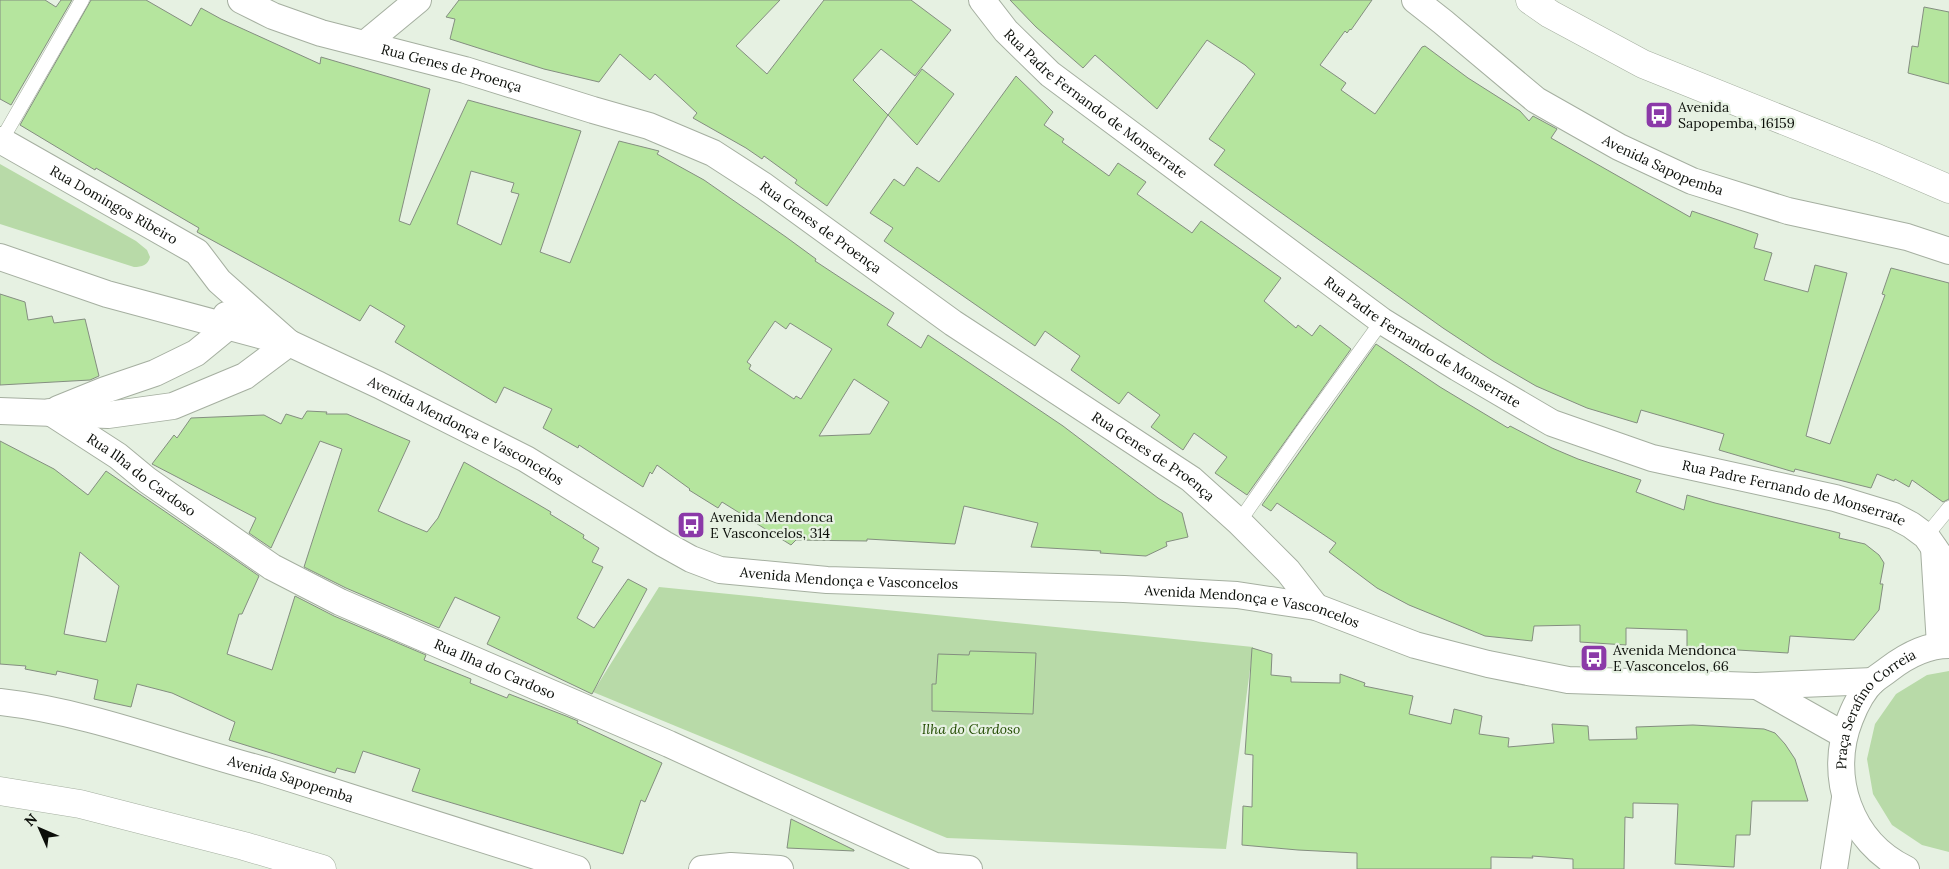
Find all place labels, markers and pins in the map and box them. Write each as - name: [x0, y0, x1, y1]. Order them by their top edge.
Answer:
- place label: Avenida Sapopemba, 16159: [1677, 98, 1795, 132]
- bus stop icon: Avenida Sapopemba, 16159: [1644, 100, 1674, 130]
- place label: Avenida Mendonca E Vasconcelos, 314: [709, 508, 833, 542]
- bus stop icon: Avenida Mendonca E Vasconcelos, 314: [676, 510, 706, 540]
- place label: Avenida Mendonca E Vasconcelos, 66: [1612, 641, 1736, 675]
- bus stop icon: Avenida Mendonca E Vasconcelos, 66: [1579, 643, 1609, 673]

